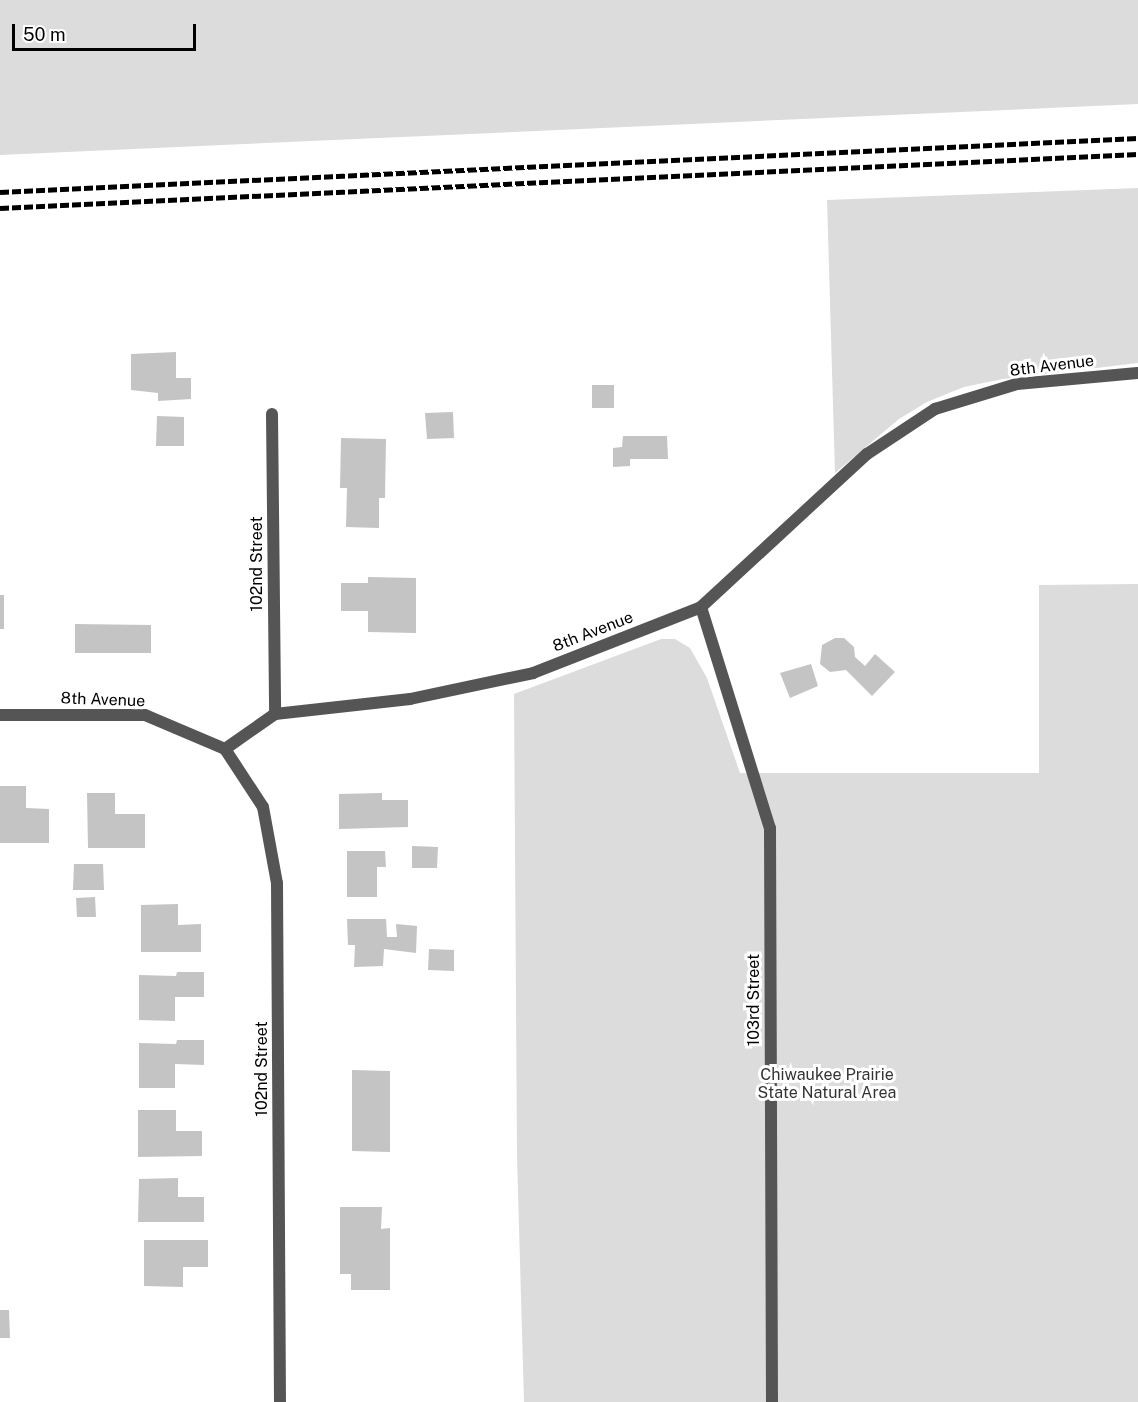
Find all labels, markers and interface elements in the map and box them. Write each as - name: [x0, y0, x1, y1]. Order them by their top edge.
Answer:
- scale bar: [15, 12, 200, 50]
- text: 50 m: [23, 24, 66, 45]
- street label: 8th Avenue: [1009, 351, 1095, 381]
- street label: 102nd Street: [247, 516, 267, 612]
- street label: 8th Avenue: [550, 608, 636, 656]
- street label: 8th Avenue: [60, 689, 146, 711]
- street label: 103rd Street: [744, 954, 764, 1046]
- street label: 102nd Street: [252, 1021, 272, 1117]
- park label: Chiwaukee Prairie State Natural Area: [758, 1065, 896, 1103]

